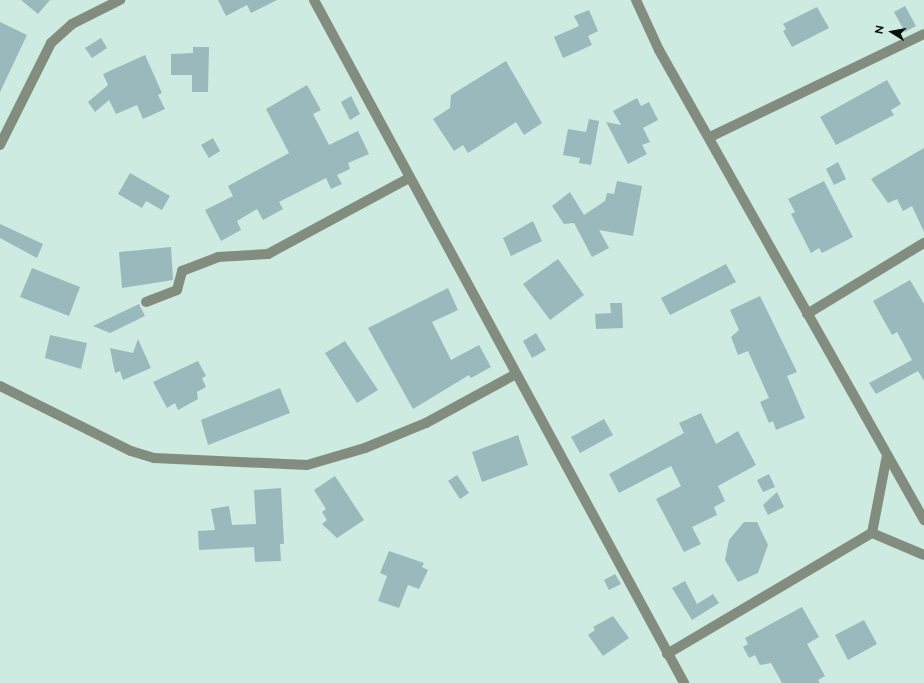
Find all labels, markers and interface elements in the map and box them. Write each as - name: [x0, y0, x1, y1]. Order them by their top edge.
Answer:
- north arrow: [872, 12, 912, 52]
- text: N: [873, 24, 887, 35]

